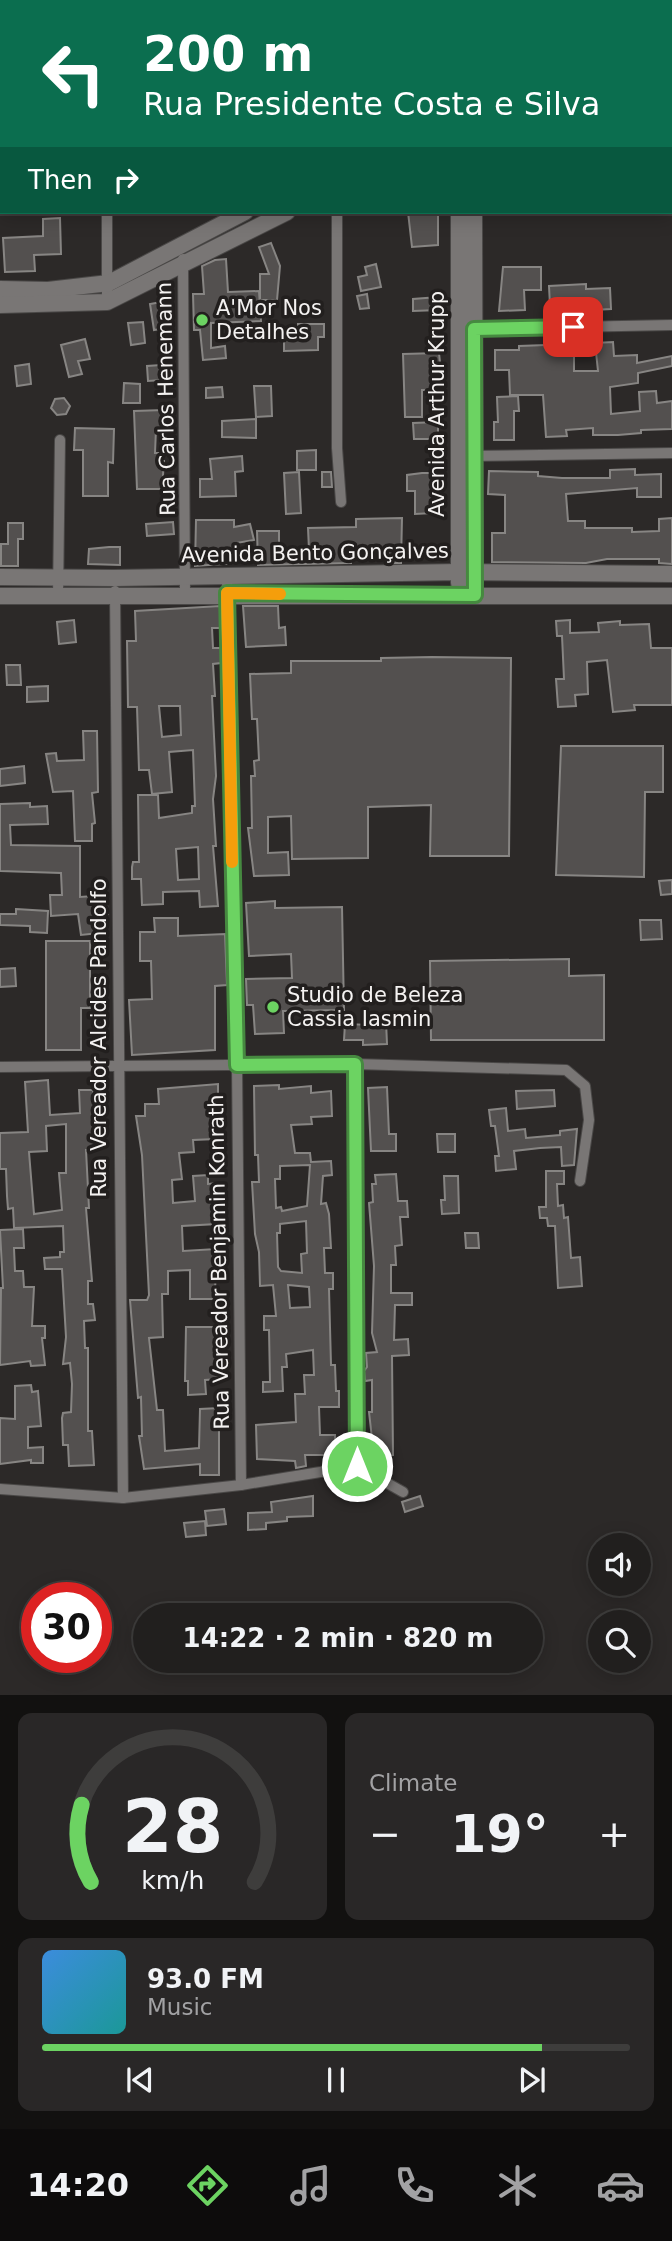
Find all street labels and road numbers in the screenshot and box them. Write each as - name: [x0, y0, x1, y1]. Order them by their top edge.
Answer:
- street label: Rua Carlos Henemann: [152, 282, 180, 516]
- street label: Avenida Arthur Krupp: [425, 291, 449, 517]
- street label: Avenida Bento Gonçalves: [181, 539, 449, 567]
- street label: Rua Vereador Alcides Pandolfo: [87, 878, 111, 1198]
- street label: Rua Vereador Benjamin Konrath: [204, 1094, 234, 1430]

